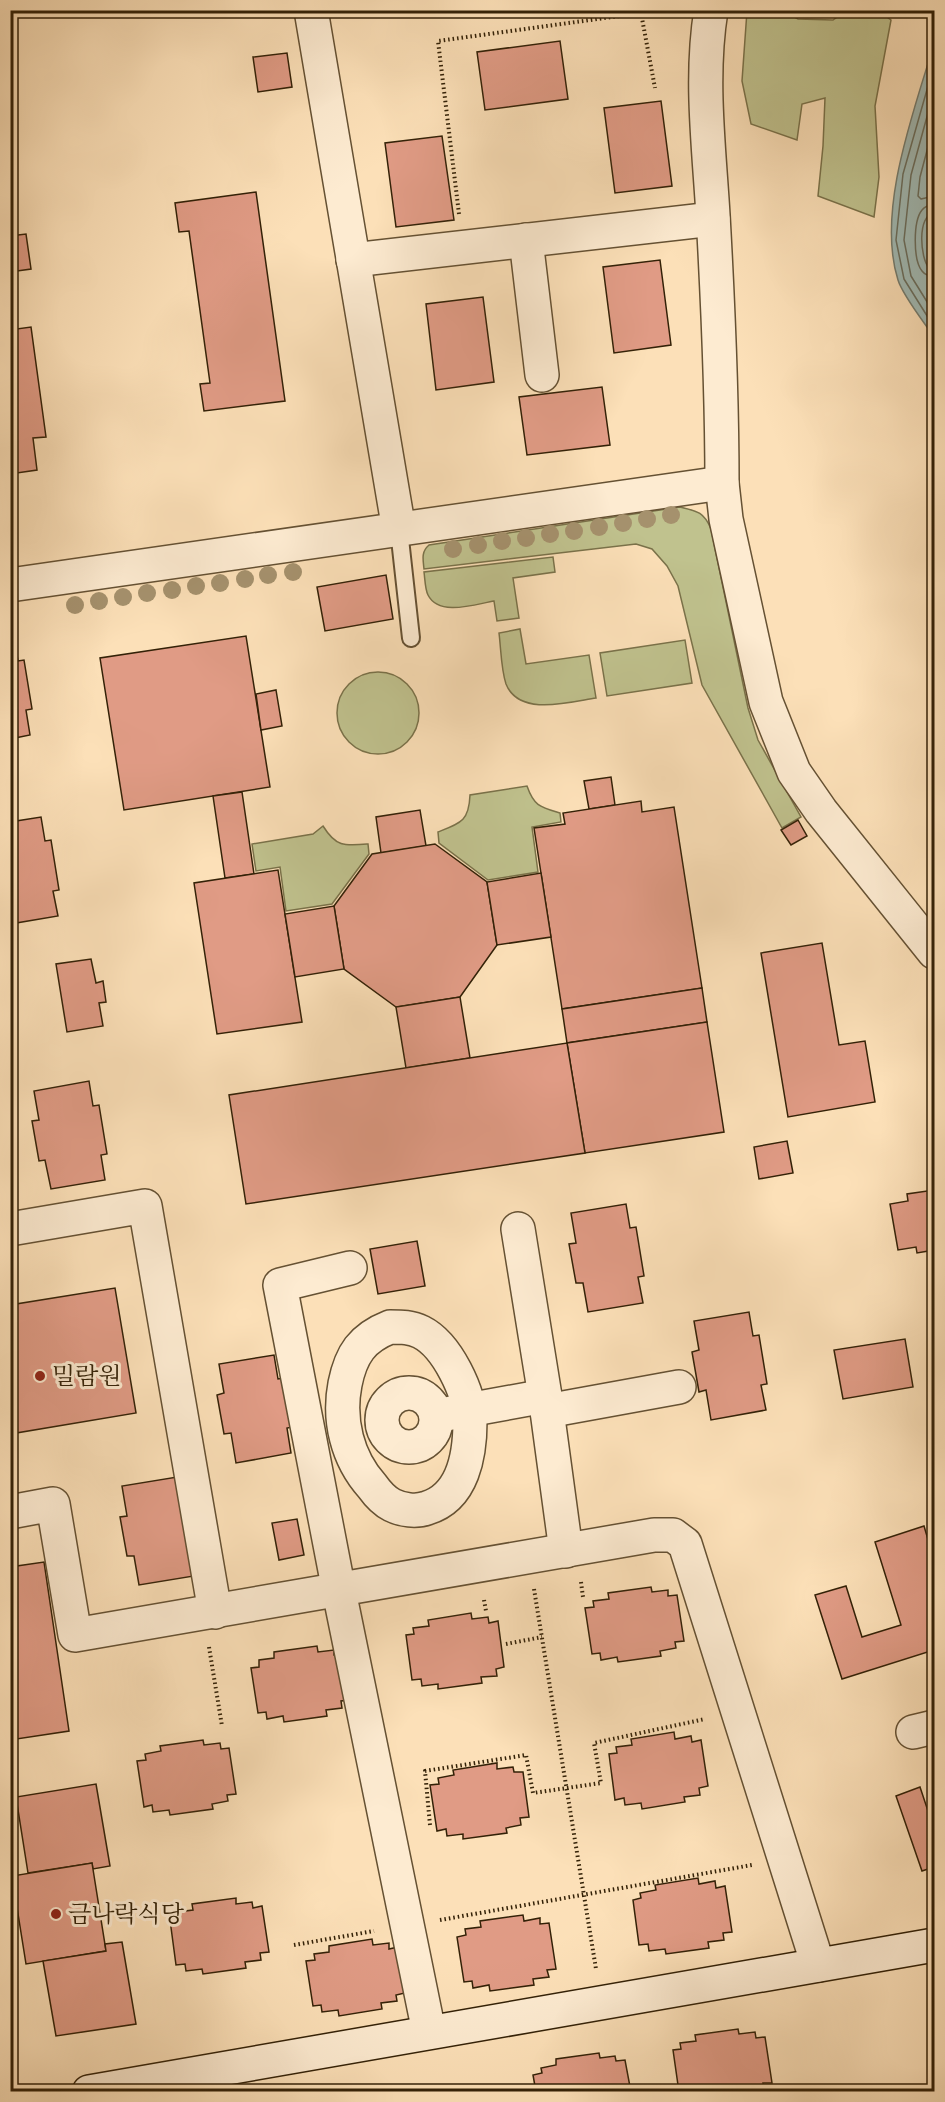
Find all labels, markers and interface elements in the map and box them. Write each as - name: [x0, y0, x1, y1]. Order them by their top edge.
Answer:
- place label: 밀람원: [52, 1360, 122, 1391]
- marker: 밀람원: [33, 1369, 47, 1383]
- place label: 금나락식당: [68, 1898, 185, 1929]
- marker: 금나락식당: [49, 1907, 63, 1921]

